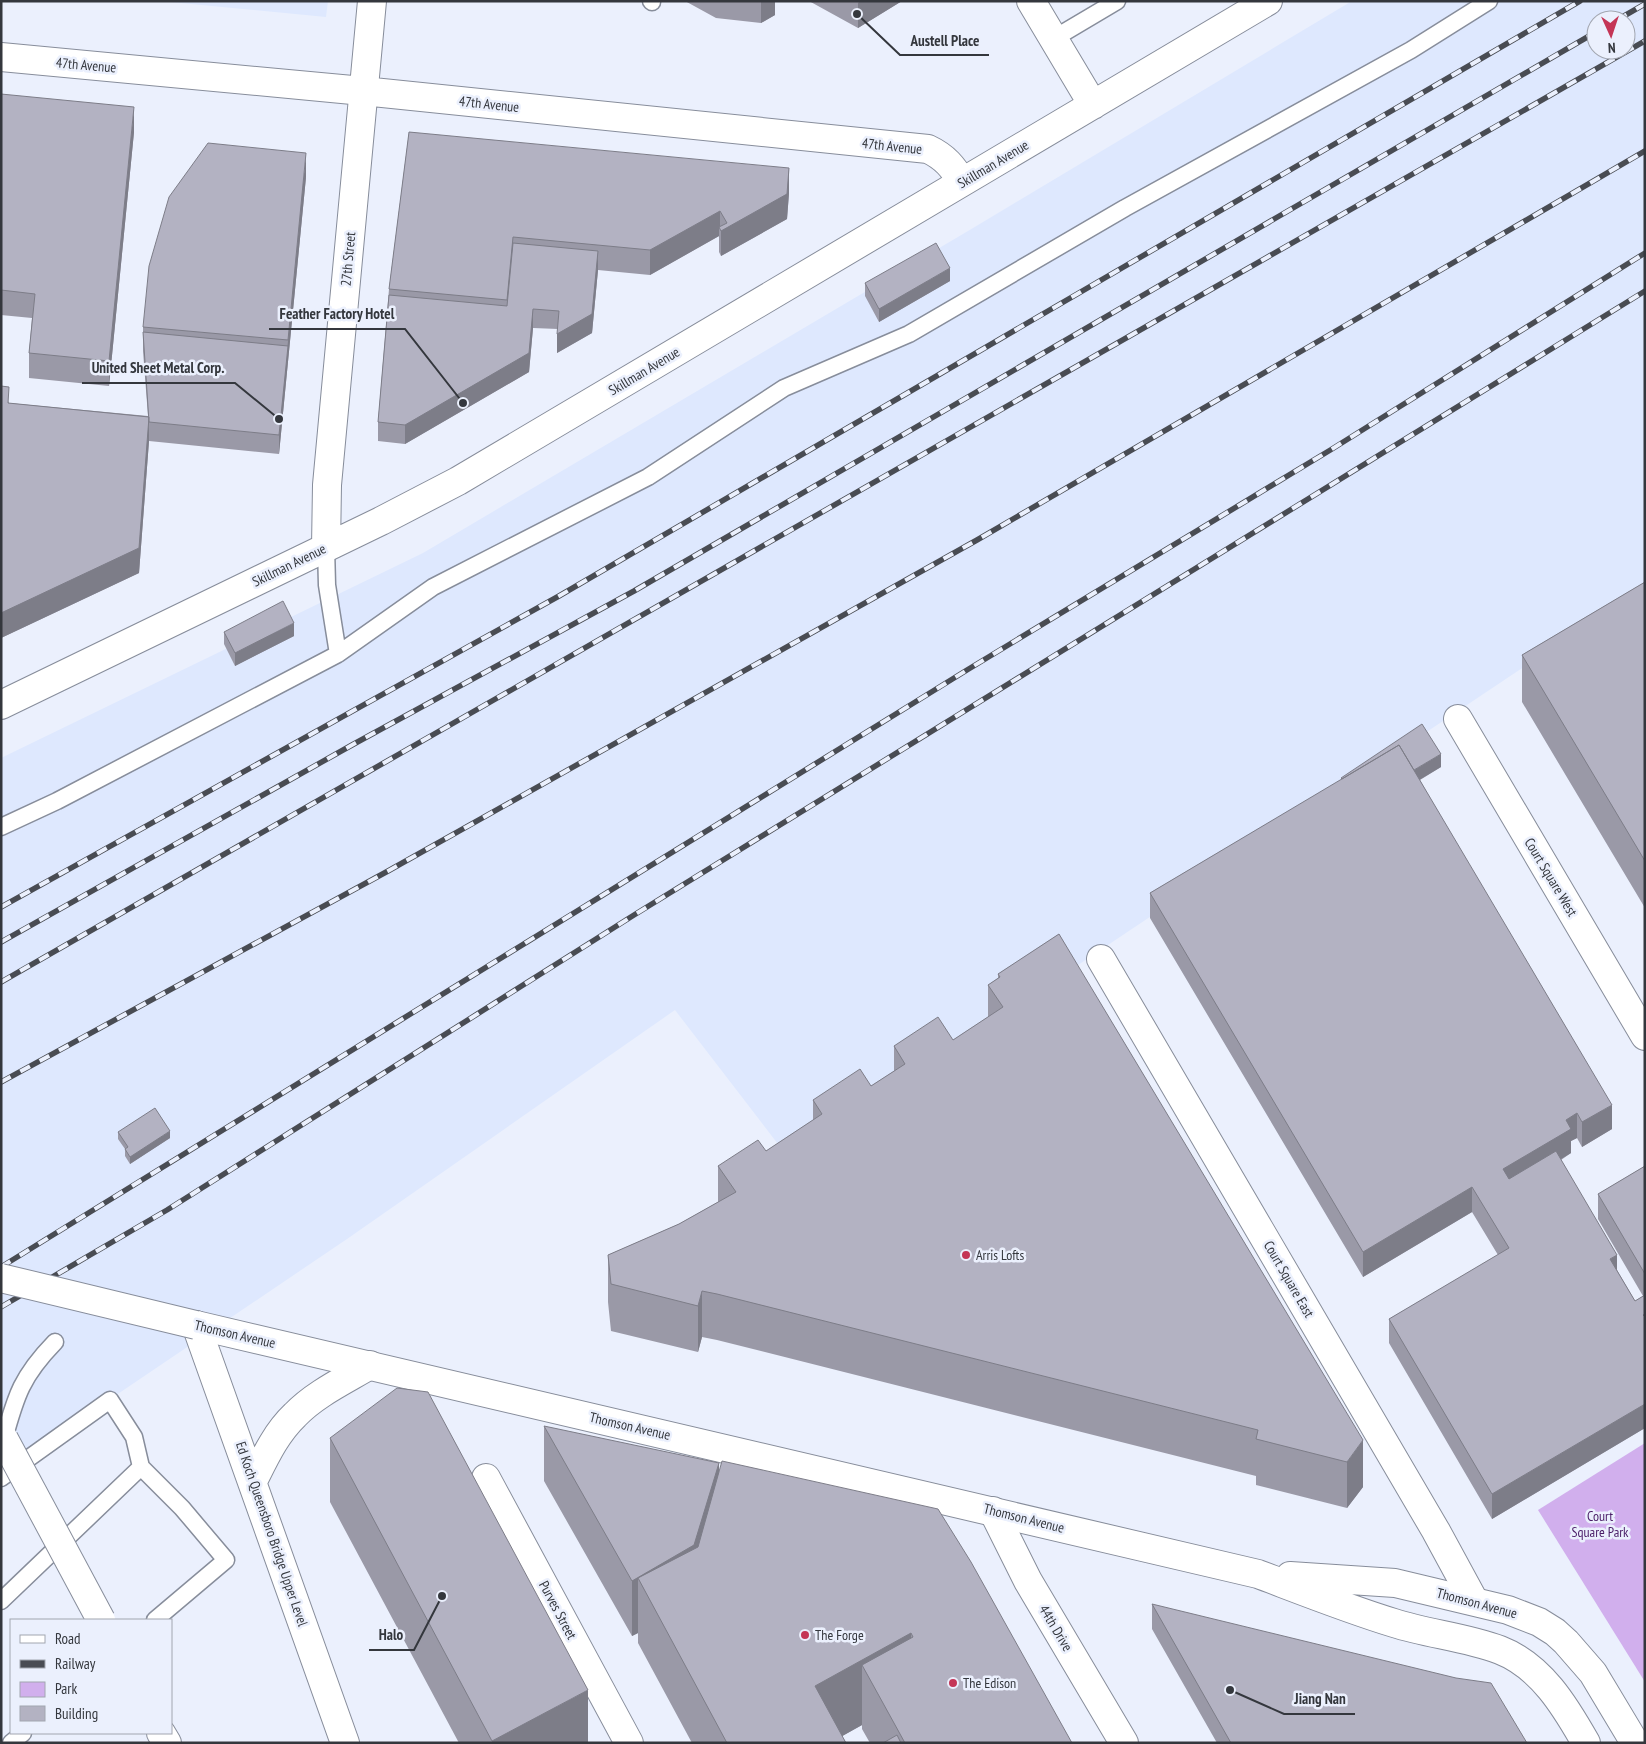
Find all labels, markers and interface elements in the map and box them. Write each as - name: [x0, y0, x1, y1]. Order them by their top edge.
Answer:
- north arrow: [1586, 10, 1636, 60]
- callout: Austell Place: [900, 25, 989, 55]
- text: Austell Place: [909, 31, 980, 50]
- text: N: [1607, 39, 1616, 57]
- street label: 47th Avenue: [55, 53, 117, 77]
- street label: 47th Avenue: [458, 92, 520, 116]
- street label: 47th Avenue: [861, 134, 923, 158]
- street label: Skillman Avenue: [954, 136, 1032, 192]
- street label: 27th Street: [337, 231, 359, 287]
- callout: Feather Factory Hotel: [269, 299, 405, 329]
- text: Feather Factory Hotel: [280, 304, 395, 323]
- street label: Skillman Avenue: [605, 343, 683, 399]
- callout: United Sheet Metal Corp.: [82, 353, 235, 383]
- text: United Sheet Metal Corp.: [92, 358, 224, 377]
- street label: Skillman Avenue: [249, 539, 329, 591]
- street label: Court Square West: [1520, 834, 1582, 920]
- street label: Court Square East: [1260, 1237, 1318, 1321]
- place label: Arris Lofts: [976, 1246, 1024, 1264]
- marker: Arris Lofts: [960, 1249, 972, 1261]
- street label: Thomson Avenue: [193, 1316, 277, 1352]
- street label: Thomson Avenue: [588, 1408, 672, 1444]
- street label: Ed Koch Queensboro Bridge Upper Level: [232, 1439, 312, 1629]
- street label: Thomson Avenue: [982, 1499, 1066, 1537]
- park label: Court Square Park: [1571, 1507, 1629, 1541]
- street label: Purves Street: [535, 1578, 581, 1642]
- street label: Thomson Avenue: [1435, 1584, 1519, 1622]
- street label: 44th Drive: [1035, 1601, 1077, 1655]
- legend: [10, 1619, 172, 1734]
- callout: Halo: [369, 1620, 414, 1650]
- text: Halo: [379, 1625, 404, 1644]
- place label: The Forge: [815, 1626, 864, 1644]
- text: Road: [55, 1629, 81, 1648]
- marker: The Forge: [799, 1629, 811, 1641]
- text: Railway: [55, 1654, 96, 1673]
- place label: The Edison: [963, 1674, 1016, 1692]
- marker: The Edison: [947, 1677, 959, 1689]
- text: Park: [55, 1679, 77, 1698]
- callout: Jiang Nan: [1284, 1684, 1355, 1714]
- text: Jiang Nan: [1293, 1689, 1346, 1708]
- text: Building: [55, 1704, 98, 1723]

